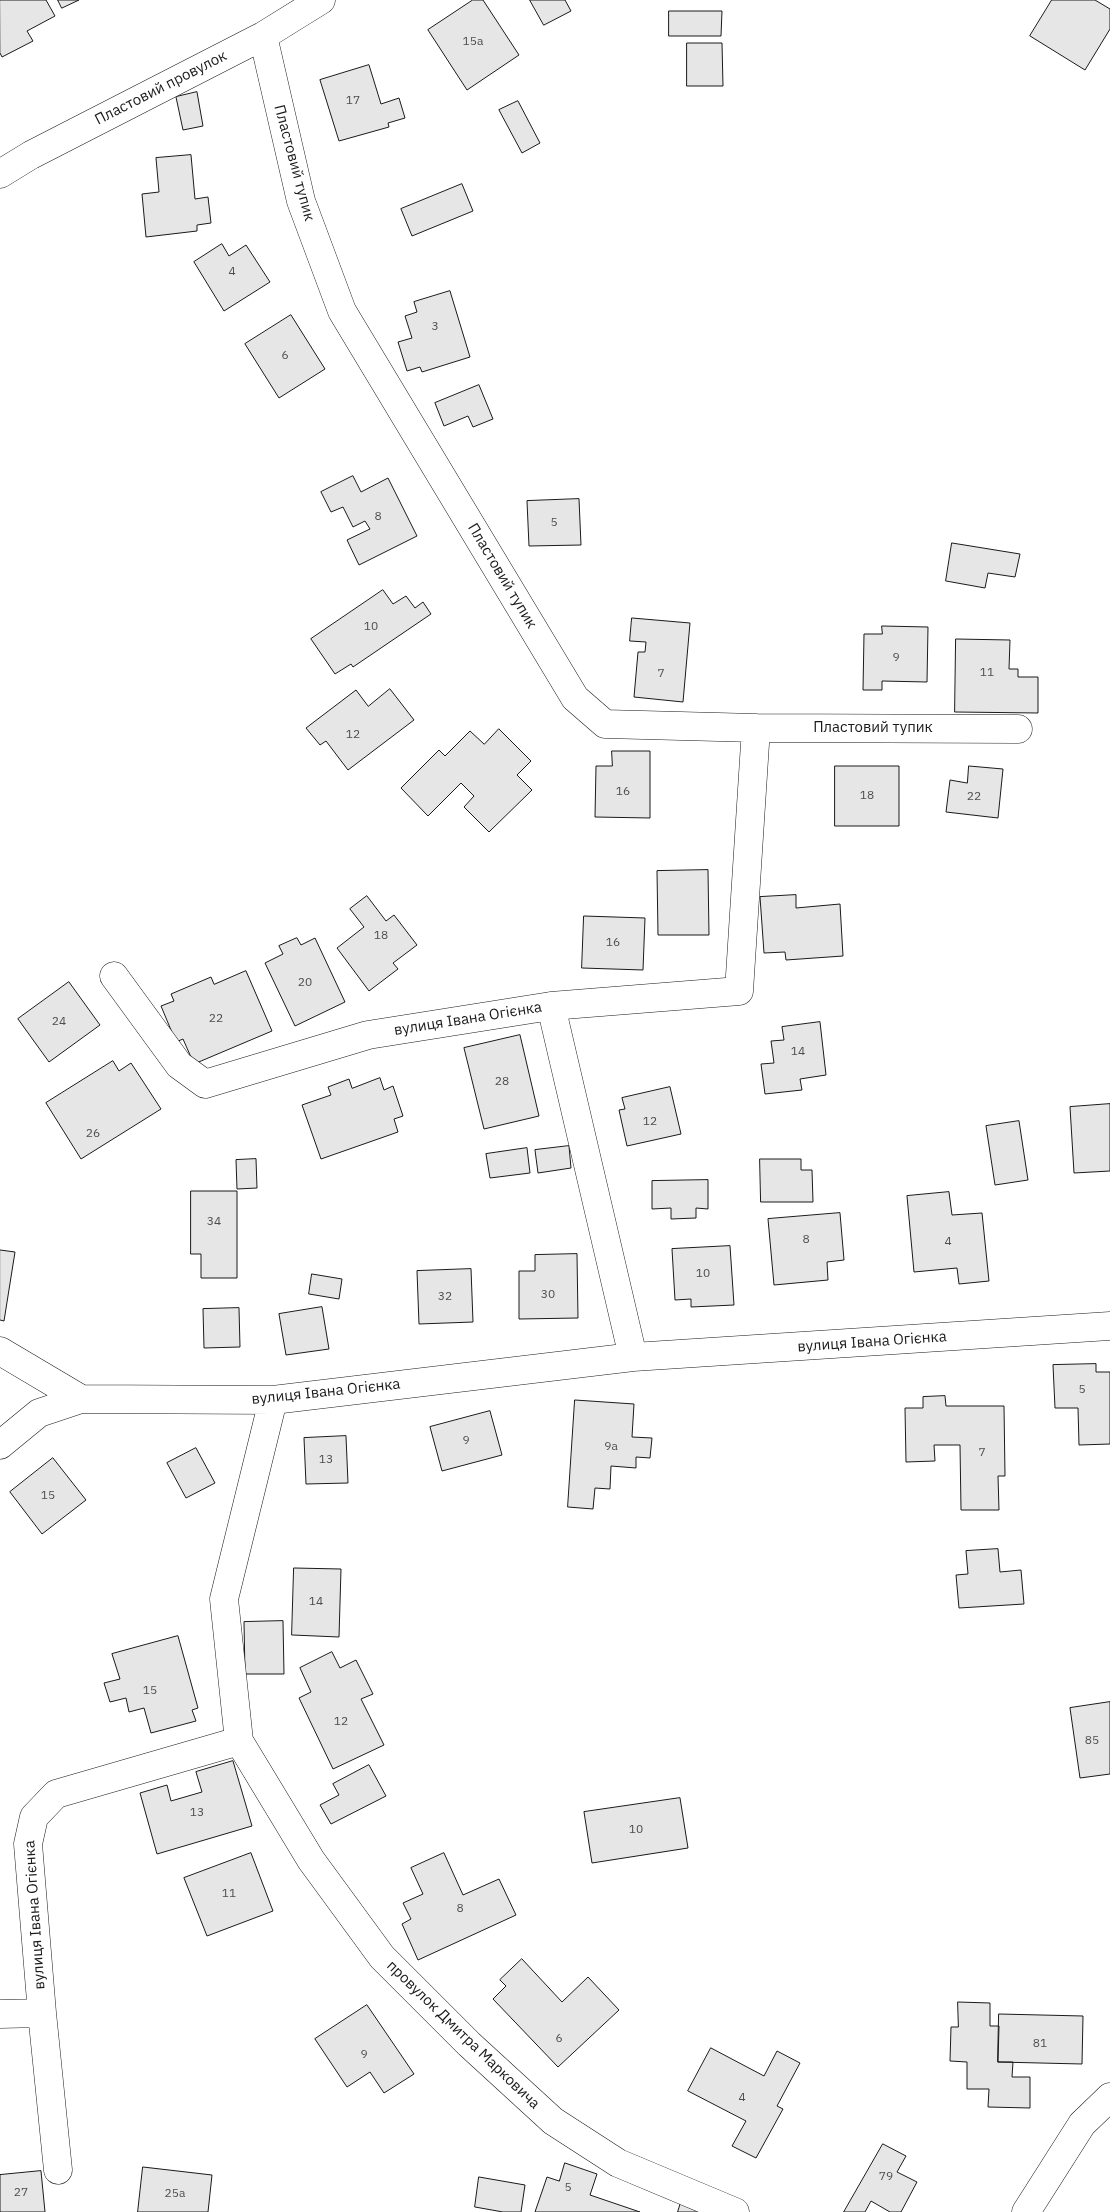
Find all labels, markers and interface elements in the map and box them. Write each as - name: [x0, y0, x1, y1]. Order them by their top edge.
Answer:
- house number: 15а: [463, 35, 483, 49]
- street label: Пластовий провулок: [92, 47, 230, 129]
- house number: 17: [346, 94, 360, 108]
- street label: Пластовий тупик: [270, 103, 318, 223]
- house number: 4: [228, 265, 236, 279]
- house number: 3: [431, 320, 439, 334]
- house number: 6: [281, 349, 289, 363]
- house number: 8: [374, 510, 382, 524]
- house number: 5: [550, 516, 558, 530]
- street label: Пластовий тупик: [463, 520, 541, 632]
- house number: 10: [364, 620, 378, 634]
- house number: 9: [892, 651, 900, 665]
- house number: 11: [980, 666, 994, 680]
- house number: 7: [657, 667, 665, 681]
- street label: Пластовий тупик: [813, 719, 933, 737]
- house number: 12: [346, 728, 360, 742]
- house number: 16: [616, 785, 630, 799]
- house number: 18: [860, 789, 874, 803]
- house number: 22: [967, 790, 981, 804]
- house number: 18: [374, 929, 388, 943]
- house number: 16: [606, 936, 620, 950]
- house number: 20: [298, 976, 312, 990]
- street label: вулиця Івана Огієнка: [393, 998, 543, 1040]
- house number: 22: [209, 1012, 223, 1026]
- house number: 24: [52, 1015, 66, 1029]
- house number: 14: [791, 1045, 805, 1059]
- house number: 28: [495, 1075, 509, 1089]
- house number: 12: [643, 1115, 657, 1129]
- house number: 26: [86, 1127, 100, 1141]
- house number: 34: [207, 1215, 221, 1229]
- house number: 8: [802, 1233, 810, 1247]
- house number: 4: [944, 1235, 952, 1249]
- house number: 10: [696, 1267, 710, 1281]
- house number: 30: [541, 1288, 555, 1302]
- house number: 32: [438, 1290, 452, 1304]
- street label: вулиця Івана Огієнка: [797, 1328, 947, 1356]
- street label: вулиця Івана Огієнка: [251, 1375, 401, 1409]
- house number: 5: [1078, 1383, 1086, 1397]
- house number: 9: [462, 1434, 470, 1448]
- house number: 9а: [604, 1440, 618, 1454]
- house number: 7: [978, 1446, 986, 1460]
- house number: 13: [319, 1453, 333, 1467]
- house number: 15: [41, 1489, 55, 1503]
- house number: 14: [309, 1595, 323, 1609]
- house number: 15: [143, 1684, 157, 1698]
- house number: 12: [334, 1715, 348, 1729]
- house number: 85: [1085, 1734, 1099, 1748]
- house number: 13: [190, 1806, 204, 1820]
- house number: 10: [629, 1823, 643, 1837]
- street label: вулиця Івана Огієнка: [21, 1840, 49, 1990]
- house number: 11: [222, 1887, 236, 1901]
- house number: 8: [456, 1902, 464, 1916]
- street label: провулок Дмитра Марковича: [383, 1957, 543, 2113]
- house number: 6: [555, 2032, 563, 2046]
- house number: 81: [1033, 2037, 1047, 2051]
- house number: 9: [360, 2048, 368, 2062]
- house number: 4: [738, 2091, 746, 2105]
- house number: 79: [879, 2170, 893, 2184]
- house number: 5: [564, 2181, 572, 2195]
- house number: 27: [14, 2186, 28, 2200]
- house number: 25а: [165, 2187, 185, 2201]

